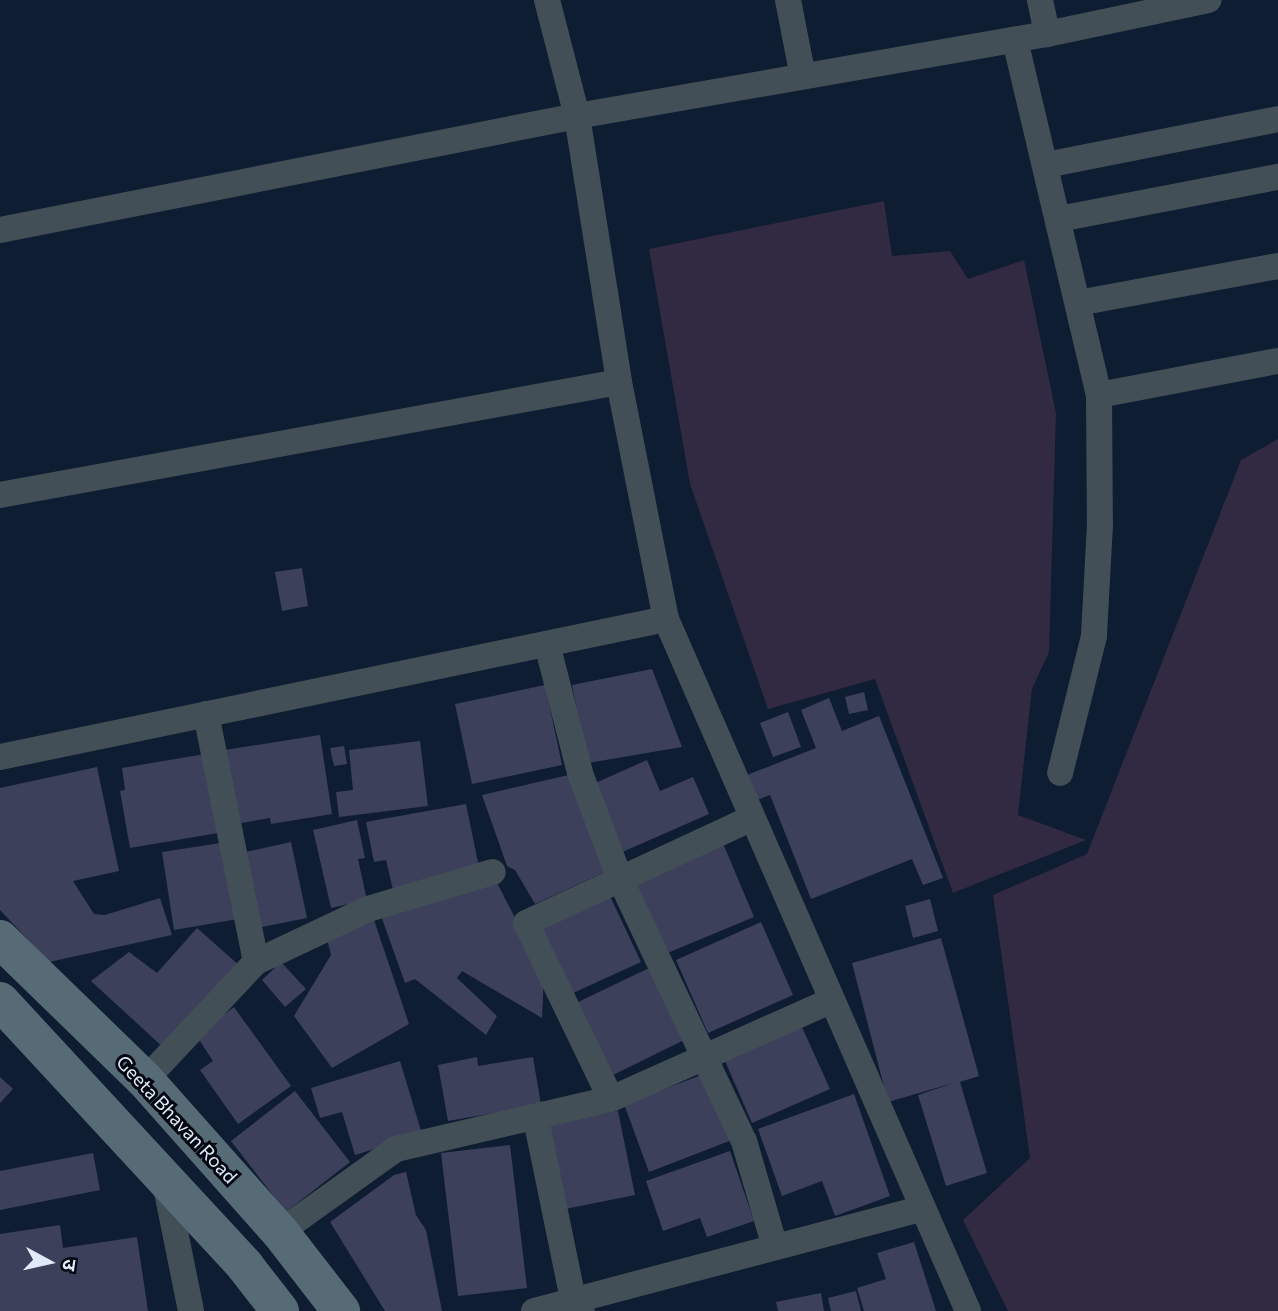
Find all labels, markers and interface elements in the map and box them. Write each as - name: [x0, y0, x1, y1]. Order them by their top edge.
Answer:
- street label: Geeta Bhavan Road: [112, 1050, 242, 1188]
- north arrow: [14, 1227, 84, 1297]
- text: उ: [58, 1258, 82, 1272]

